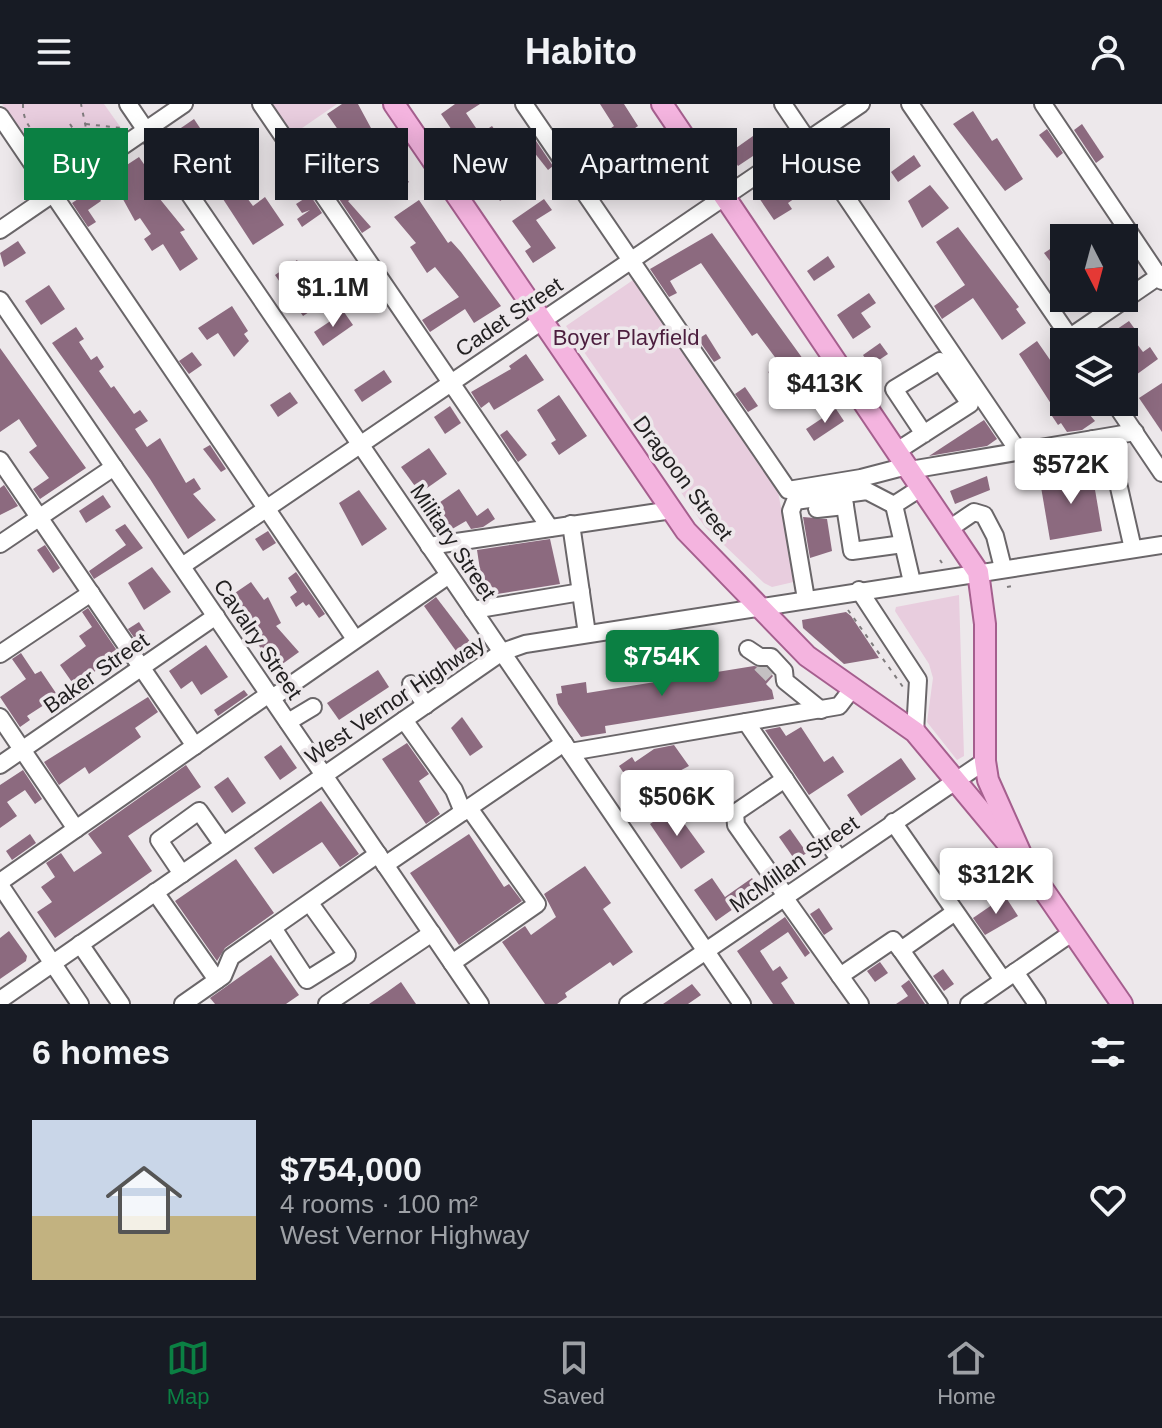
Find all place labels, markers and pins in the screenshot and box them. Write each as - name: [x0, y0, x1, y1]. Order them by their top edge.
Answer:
- pin: $1.1M: [277, 261, 389, 329]
- pin: $413K: [769, 357, 881, 425]
- pin: $572K: [1015, 438, 1127, 506]
- pin: $754K: [606, 630, 718, 698]
- pin: $506K: [621, 770, 733, 838]
- pin: $312K: [940, 848, 1052, 916]

